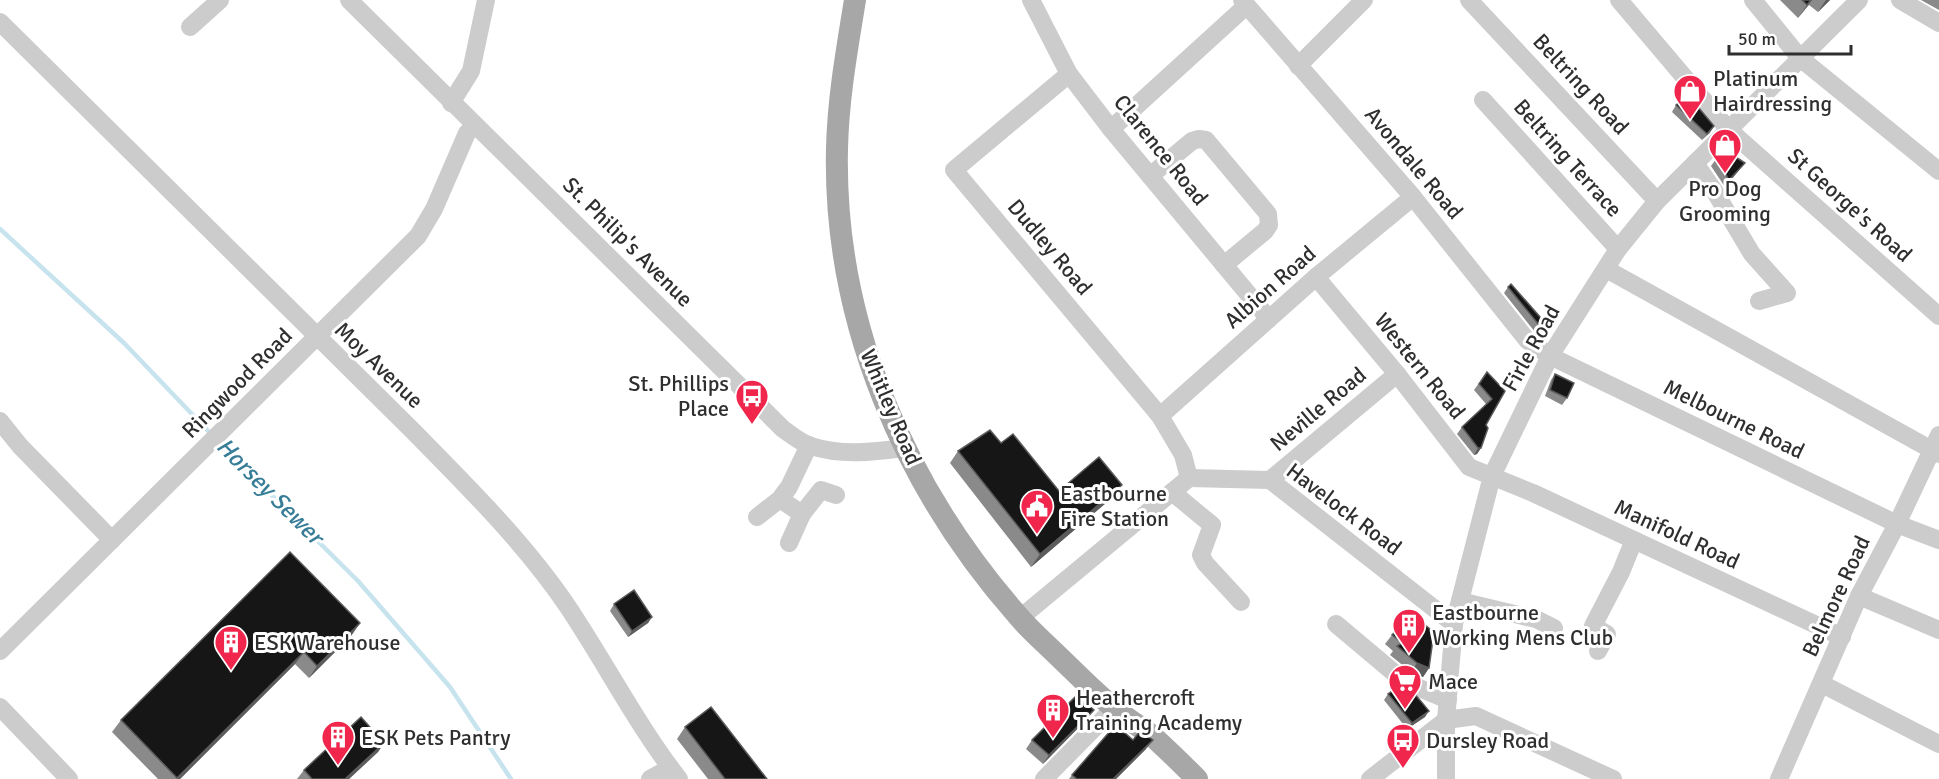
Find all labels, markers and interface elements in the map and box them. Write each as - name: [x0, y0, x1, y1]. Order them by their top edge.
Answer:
- scale bar: [1729, 18, 1850, 56]
- street label: Beltring Road: [1527, 28, 1635, 140]
- text: 50 m: [1738, 28, 1776, 50]
- place label: Platinum Hairdressing: [1713, 65, 1832, 117]
- shop icon: Platinum Hairdressing: [1672, 73, 1708, 120]
- street label: Clarence Road: [1108, 89, 1214, 211]
- street label: Beltring Terrace: [1508, 93, 1628, 223]
- street label: Avondale Road: [1359, 101, 1469, 225]
- shop icon: Pro Dog Grooming: [1707, 127, 1743, 174]
- street label: St George's Road: [1782, 142, 1918, 268]
- street label: St. Philip's Avenue: [557, 171, 699, 313]
- place label: Pro Dog Grooming: [1679, 175, 1771, 227]
- street label: Dudley Road: [1002, 193, 1098, 301]
- street label: Albion Road: [1219, 240, 1321, 334]
- street label: Firle Road: [1496, 300, 1566, 396]
- street label: Western Road: [1369, 307, 1471, 425]
- street label: Moy Avenue: [329, 316, 429, 414]
- street label: Ringwood Road: [176, 322, 298, 444]
- street label: Whitley Road: [854, 345, 928, 469]
- street label: Neville Road: [1265, 361, 1371, 457]
- place label: St. Phillips Place: [628, 370, 729, 422]
- street label: Melbourne Road: [1659, 373, 1809, 465]
- bus stop icon: St. Phillips Place: [734, 378, 770, 425]
- water label: Horsey Sewer: [210, 431, 332, 553]
- street label: Havelock Road: [1281, 457, 1407, 561]
- place label: Eastbourne Fire Station: [1060, 480, 1169, 532]
- public building icon: Eastbourne Fire Station: [1019, 488, 1055, 535]
- street label: Manifold Road: [1610, 493, 1744, 575]
- street label: Belmore Road: [1796, 531, 1876, 661]
- place label: Eastbourne Working Mens Club: [1432, 599, 1613, 651]
- building icon: Eastbourne Working Mens Club: [1391, 607, 1427, 654]
- building icon: ESK Warehouse: [213, 624, 249, 671]
- place label: ESK Warehouse: [254, 629, 400, 656]
- supermarket icon: Mace: [1387, 663, 1423, 710]
- place label: Mace: [1428, 668, 1478, 695]
- place label: Heathercroft Training Academy: [1076, 684, 1243, 736]
- building icon: Heathercroft Training Academy: [1035, 692, 1071, 739]
- building icon: ESK Pets Pantry: [320, 719, 356, 766]
- bus stop icon: Dursley Road: [1385, 722, 1421, 769]
- place label: ESK Pets Pantry: [361, 724, 511, 751]
- place label: Dursley Road: [1426, 727, 1549, 754]

